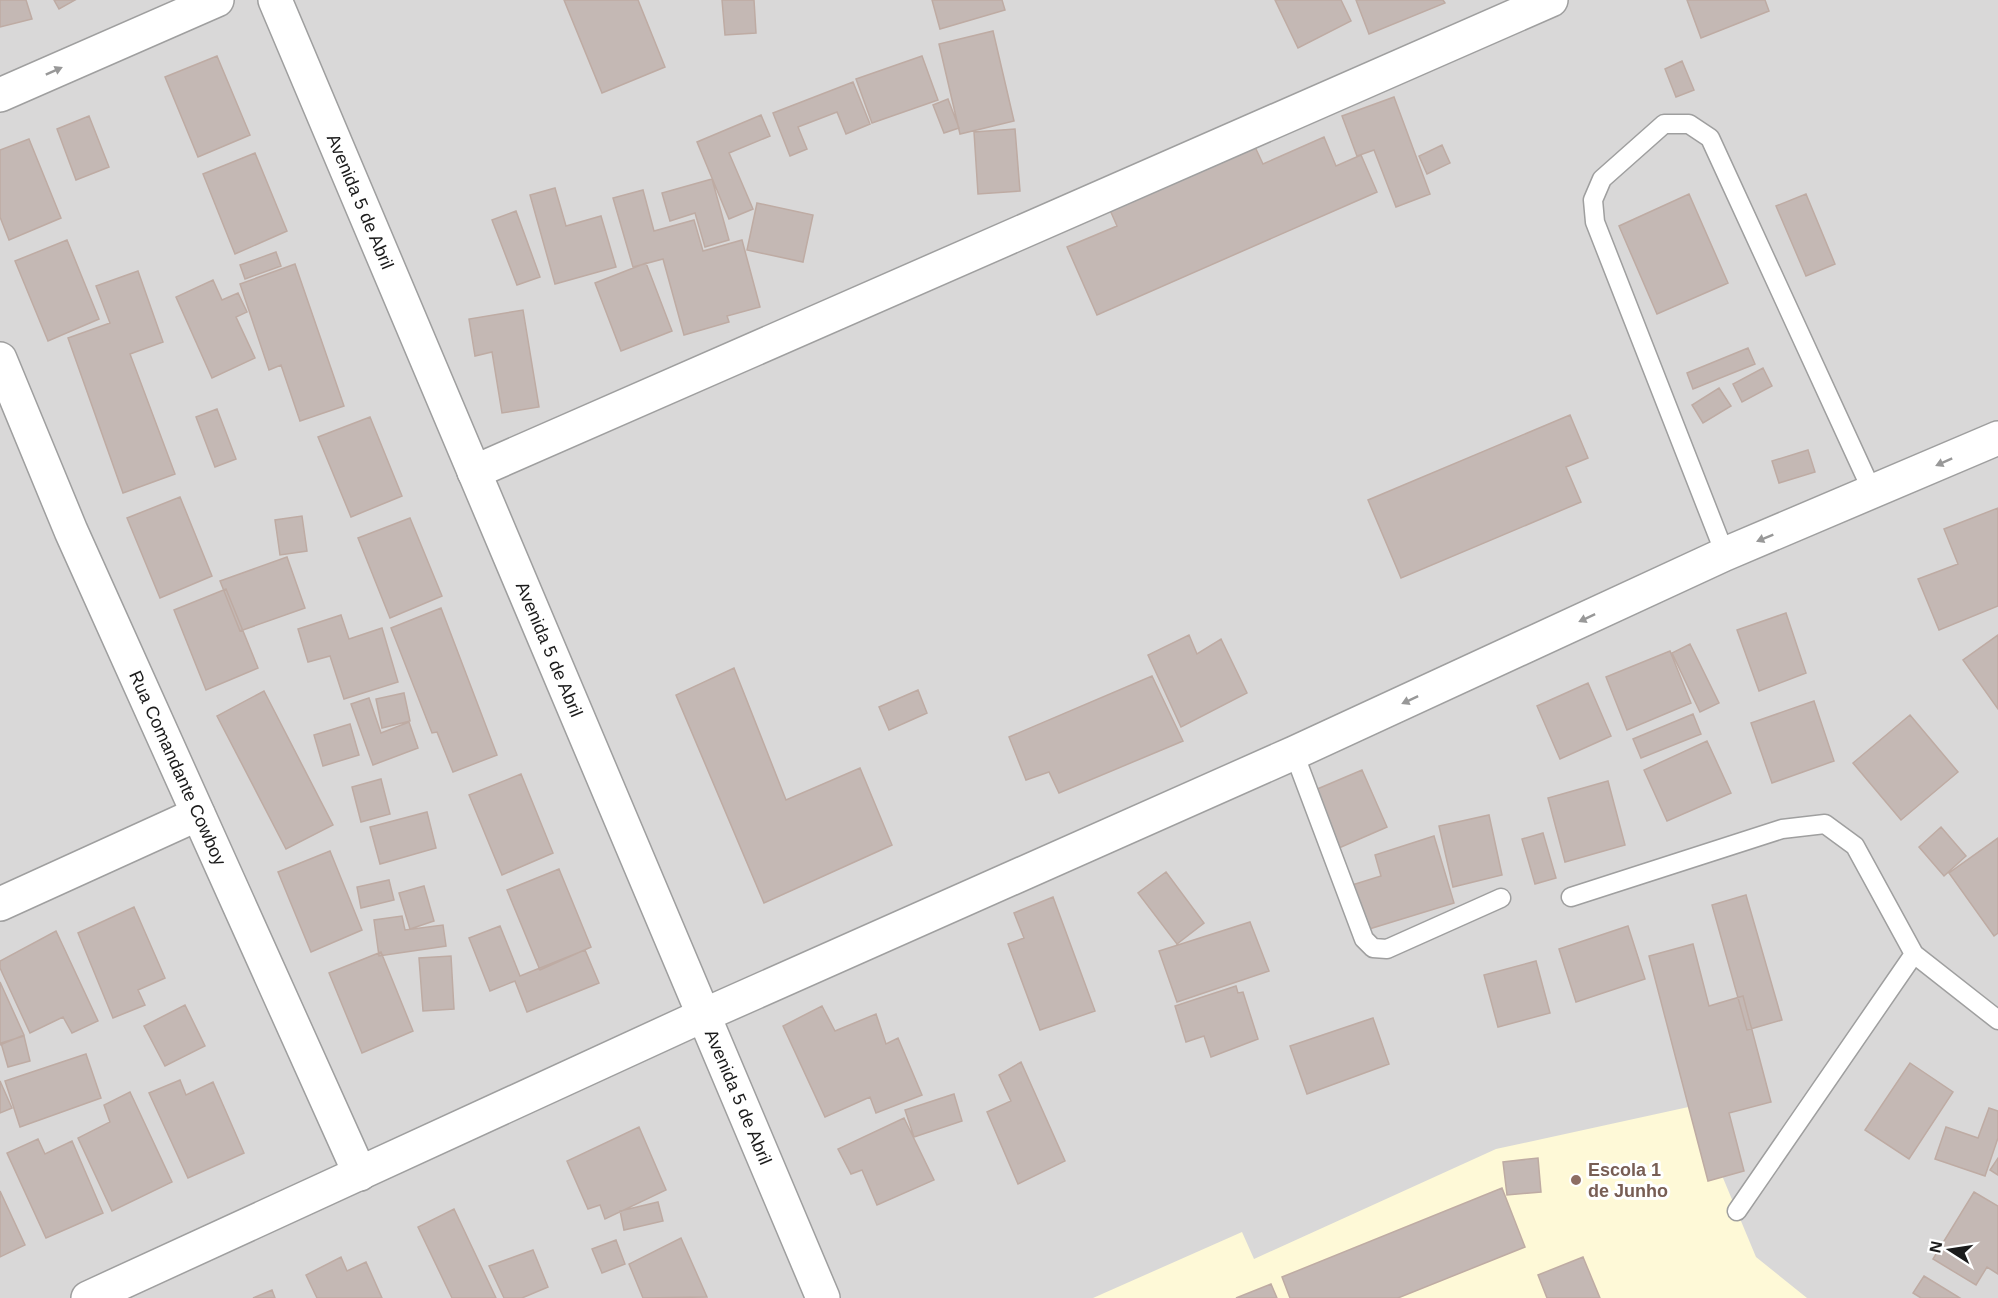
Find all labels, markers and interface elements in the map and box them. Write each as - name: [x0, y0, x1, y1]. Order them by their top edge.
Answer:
- one-way arrow: [45, 67, 62, 76]
- street label: Avenida 5 de Abril: [323, 131, 398, 272]
- one-way arrow: [1935, 457, 1953, 467]
- one-way arrow: [1755, 533, 1773, 543]
- street label: Avenida 5 de Abril: [512, 579, 587, 720]
- one-way arrow: [1578, 613, 1596, 623]
- street label: Rua Comandante Cowboy: [125, 668, 230, 869]
- one-way arrow: [1401, 695, 1419, 705]
- street label: Avenida 5 de Abril: [701, 1027, 776, 1168]
- place label: Escola 1 de Junho: [1588, 1160, 1668, 1201]
- marker: Escola 1 de Junho: [1569, 1173, 1583, 1187]
- north arrow: [1920, 1220, 1980, 1280]
- text: N: [1926, 1240, 1945, 1254]

